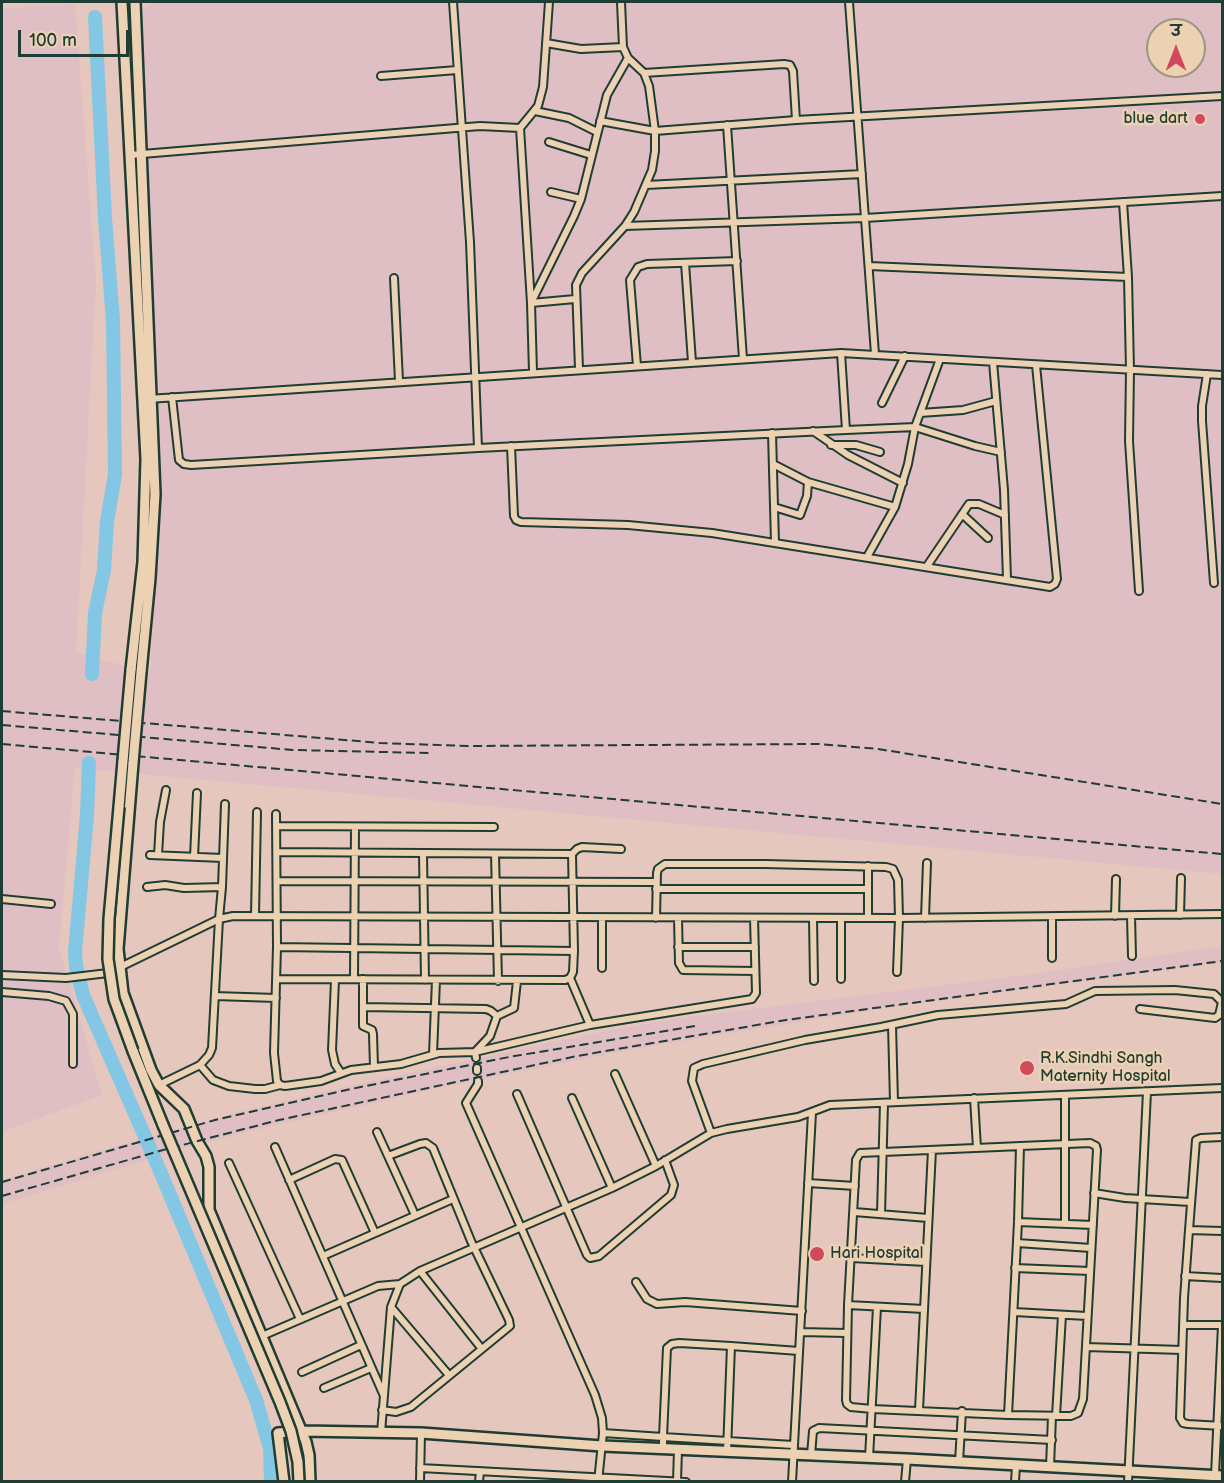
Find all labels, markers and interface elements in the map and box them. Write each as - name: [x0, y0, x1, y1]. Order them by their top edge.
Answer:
- scale bar: [21, 18, 132, 56]
- north arrow: [1146, 18, 1206, 78]
- text: उ: [1171, 22, 1181, 41]
- text: 100 m: [29, 30, 77, 51]
- place label: blue dart: [1124, 109, 1188, 129]
- marker: blue dart: [1193, 112, 1207, 126]
- place label: R.K.Sindhi Sangh Maternity Hospital: [1040, 1049, 1171, 1087]
- marker: R.K.Sindhi Sangh Maternity Hospital: [1018, 1059, 1036, 1077]
- place label: Hari Hospital: [830, 1244, 923, 1264]
- marker: Hari Hospital: [808, 1245, 826, 1263]

